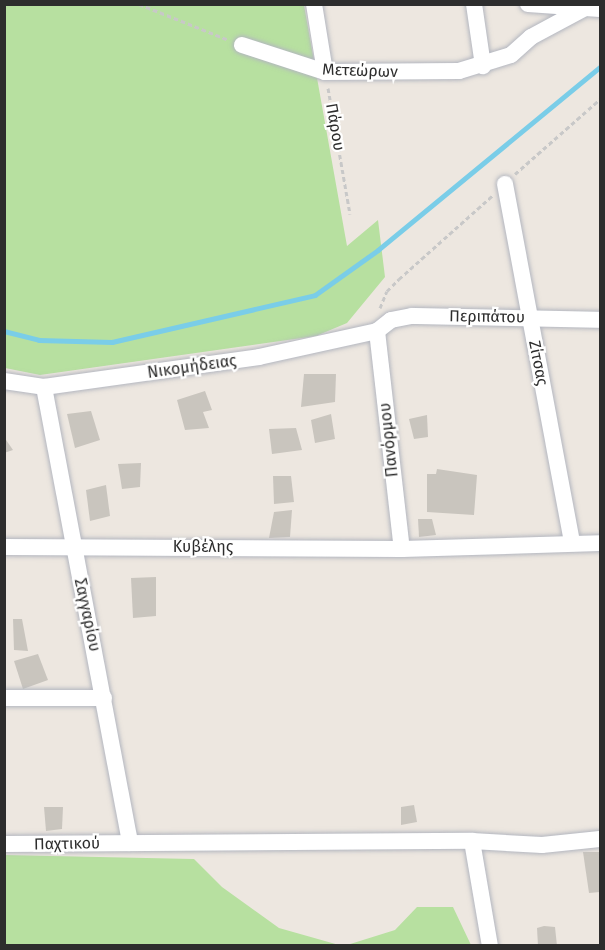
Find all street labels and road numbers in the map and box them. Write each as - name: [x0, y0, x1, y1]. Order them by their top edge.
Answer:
- street label: Μετεώρων: [322, 60, 398, 82]
- street label: Πάρου: [321, 102, 349, 152]
- street label: Περιπάτου: [449, 307, 525, 327]
- street label: Ζίτσας: [524, 339, 552, 387]
- street label: Νικομήδειας: [146, 351, 238, 383]
- street label: Πανόρμου: [376, 402, 402, 478]
- street label: Κυβέλης: [173, 537, 233, 557]
- street label: Σαγγαρίου: [70, 577, 104, 653]
- street label: Παχτικού: [34, 834, 100, 854]

